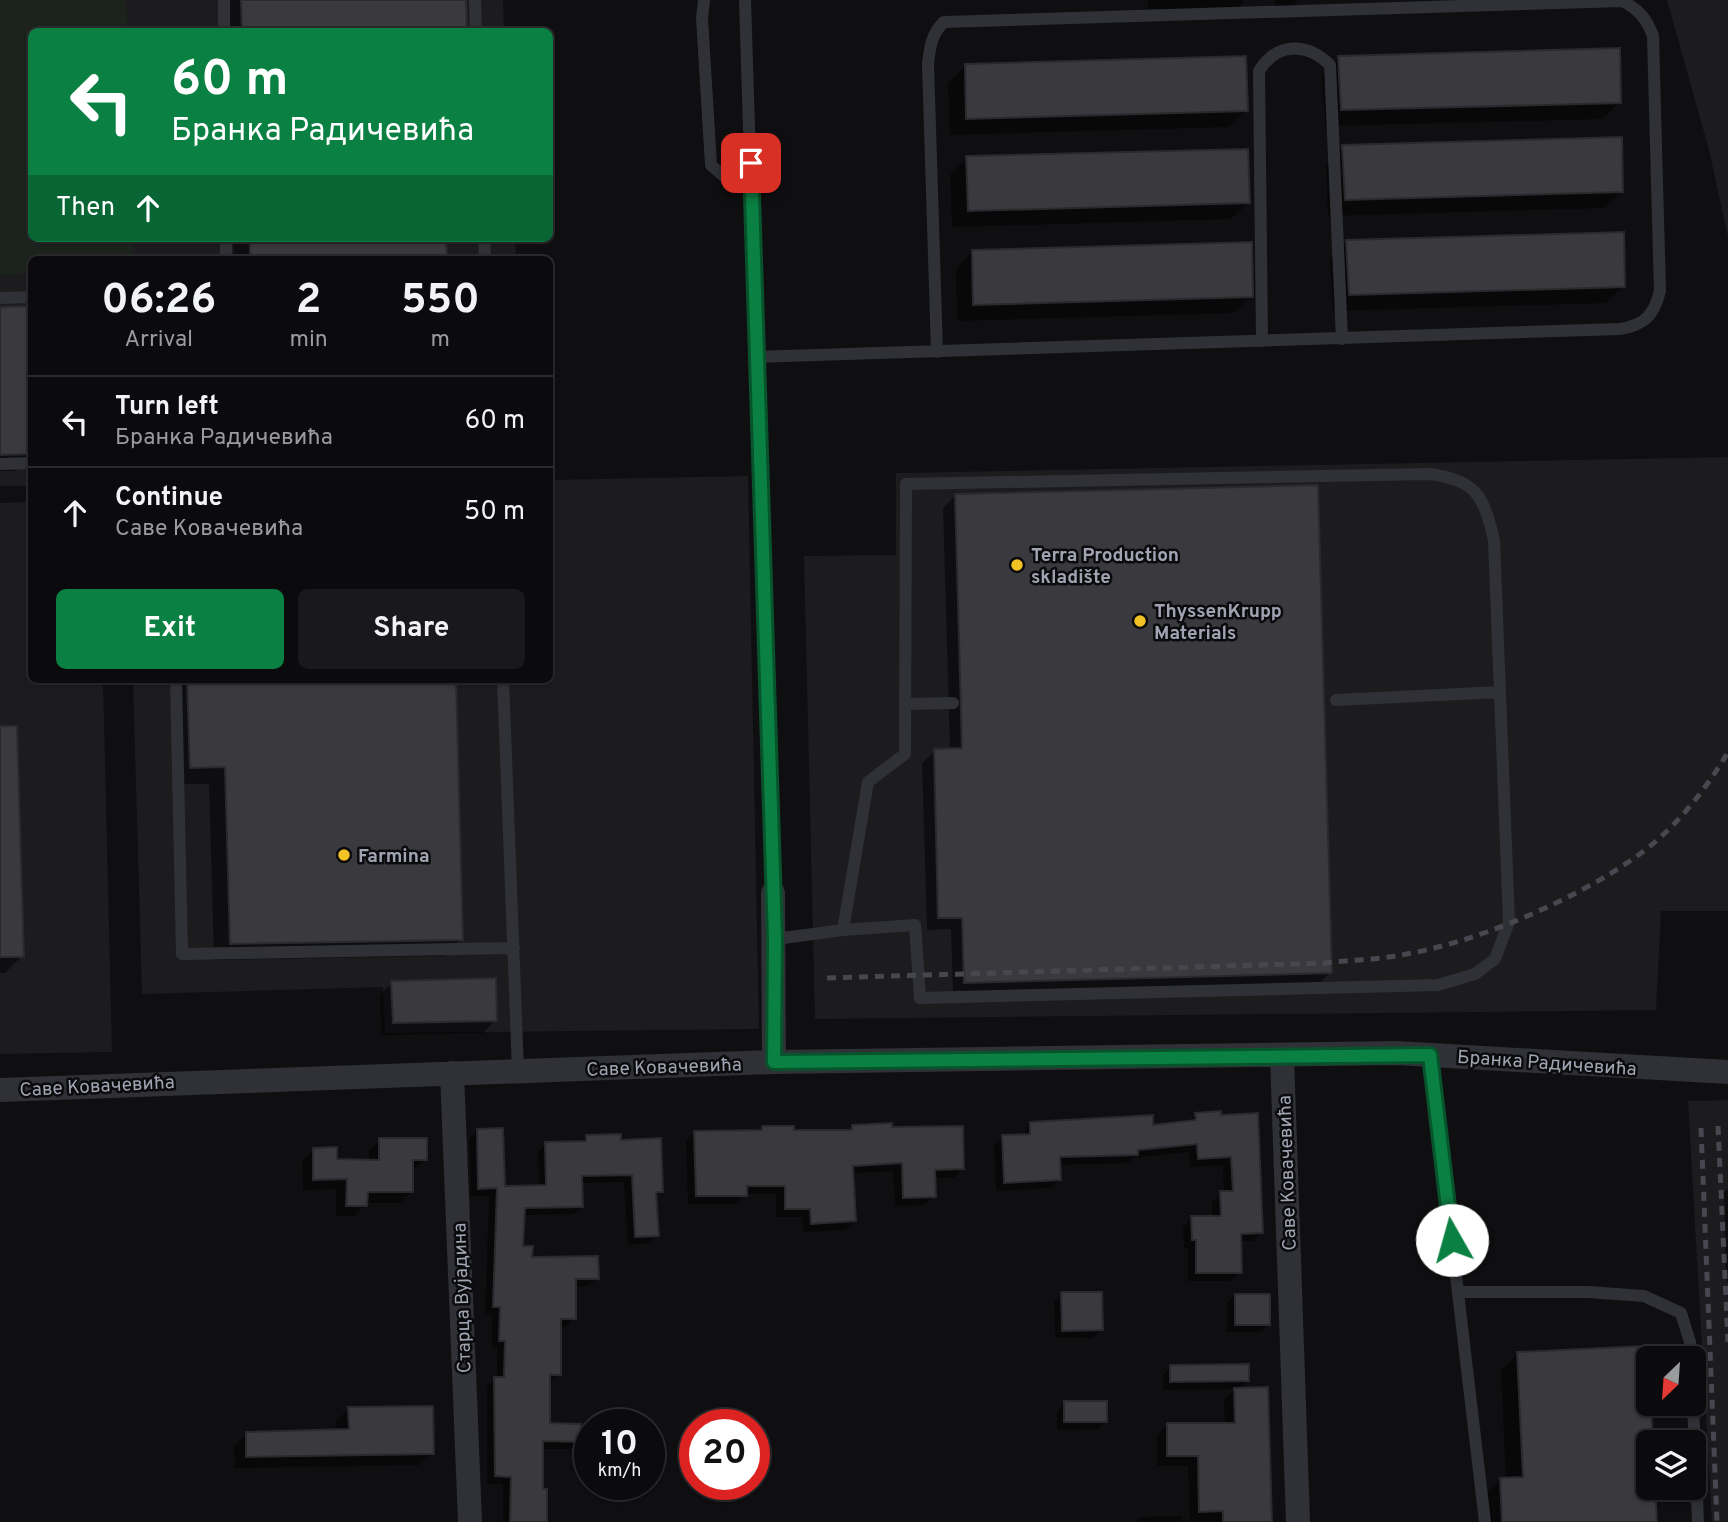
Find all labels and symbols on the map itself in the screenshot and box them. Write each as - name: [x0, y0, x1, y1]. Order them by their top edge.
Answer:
- pin: [721, 133, 781, 193]
- place label: Terra Production skladište: [1031, 544, 1179, 590]
- marker: Terra Production skladište: [1009, 557, 1025, 573]
- place label: ThyssenKrupp Materials: [1154, 600, 1282, 646]
- marker: ThyssenKrupp Materials: [1132, 613, 1148, 629]
- place label: Farmina: [358, 845, 430, 869]
- marker: Farmina: [336, 847, 352, 863]
- street label: Бранка Радичевића: [1456, 1046, 1637, 1082]
- street label: Саве Ковачевића: [586, 1053, 742, 1083]
- street label: Саве Ковачевића: [19, 1071, 175, 1103]
- street label: Саве Ковачевића: [1273, 1095, 1303, 1251]
- position arrow: [1415, 1203, 1489, 1277]
- street label: Старца Вујадина: [448, 1222, 478, 1374]
- north arrow: [1636, 1346, 1706, 1416]
- speed limit sign: 20: [679, 1409, 770, 1500]

